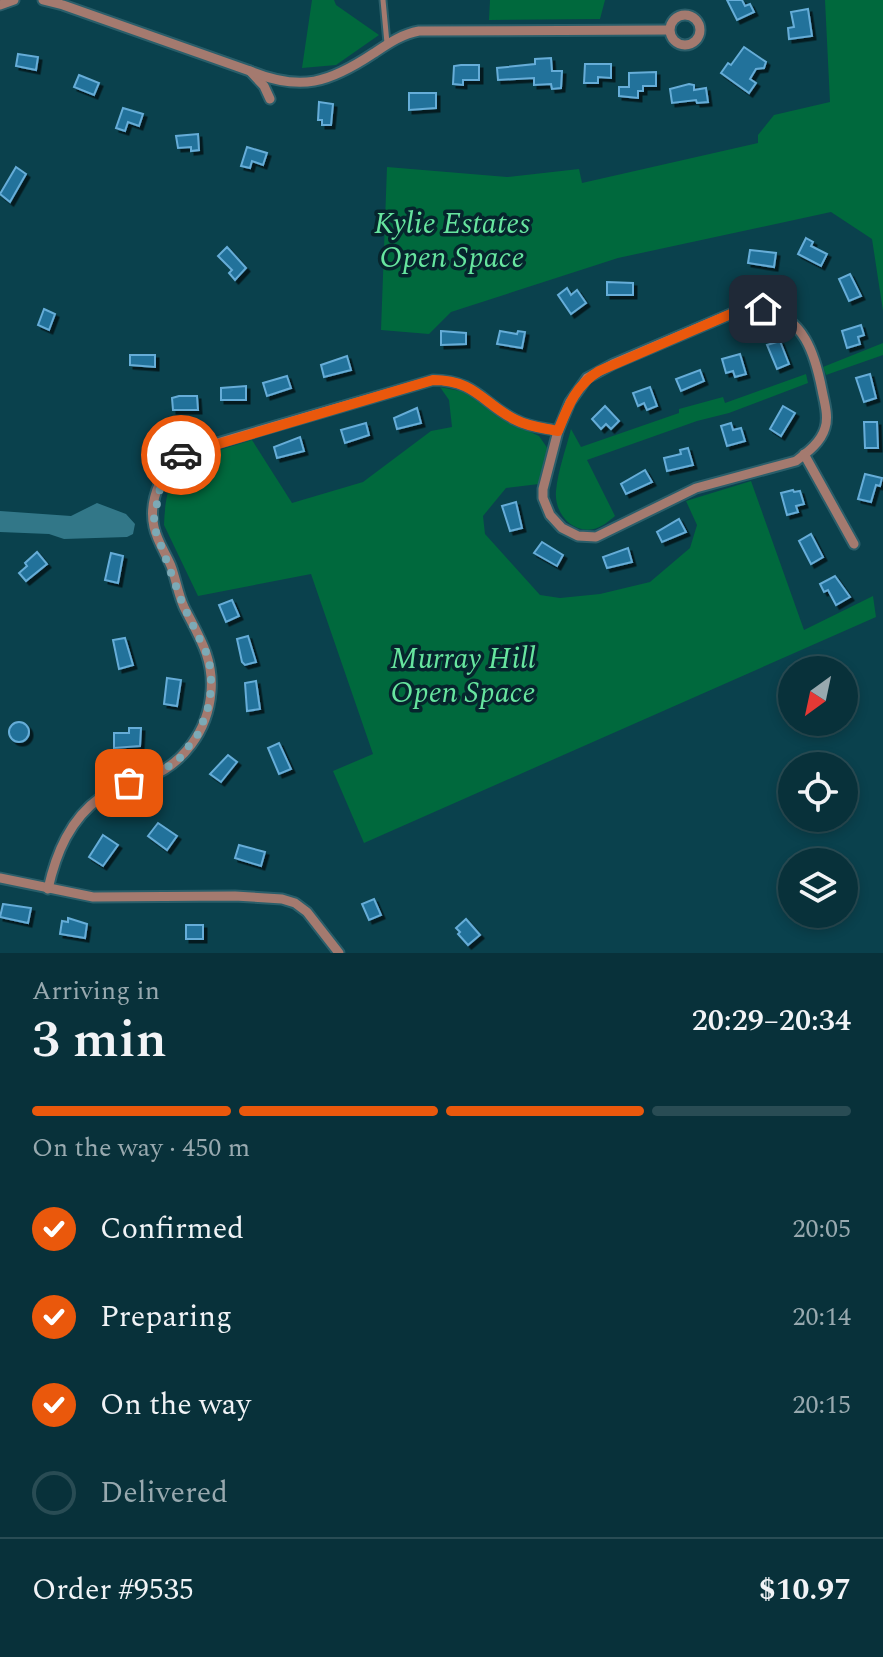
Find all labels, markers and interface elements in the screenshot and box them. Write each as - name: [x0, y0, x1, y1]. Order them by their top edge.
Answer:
- park label: Kylie Estates Open Space: [374, 201, 530, 281]
- pin: [729, 275, 797, 343]
- icon: home: [741, 287, 785, 331]
- courier: [141, 415, 221, 495]
- icon: car: [159, 433, 203, 477]
- park label: Murray Hill Open Space: [390, 636, 536, 716]
- north arrow: [778, 656, 858, 736]
- map controls: [778, 656, 858, 928]
- pin: [95, 749, 163, 817]
- button: locate: [778, 752, 858, 832]
- icon: bag: [107, 761, 151, 805]
- button: layers: [778, 848, 858, 928]
- text: Arriving in: [32, 971, 160, 1011]
- text: 20:29–20:34: [692, 998, 851, 1044]
- text: 3 min: [32, 1001, 167, 1080]
- text: On the way · 450 m: [32, 1128, 250, 1168]
- text: Confirmed: [100, 1206, 244, 1252]
- icon: check: [32, 1207, 76, 1251]
- text: 20:05: [792, 1209, 851, 1249]
- text: Preparing: [100, 1294, 232, 1340]
- icon: check: [32, 1295, 76, 1339]
- text: 20:14: [792, 1297, 851, 1337]
- text: On the way: [100, 1382, 251, 1428]
- icon: check: [32, 1383, 76, 1427]
- text: 20:15: [792, 1385, 851, 1425]
- text: Delivered: [100, 1470, 228, 1516]
- text: Order #9535: [32, 1567, 194, 1613]
- text: $10.97: [759, 1567, 851, 1613]

